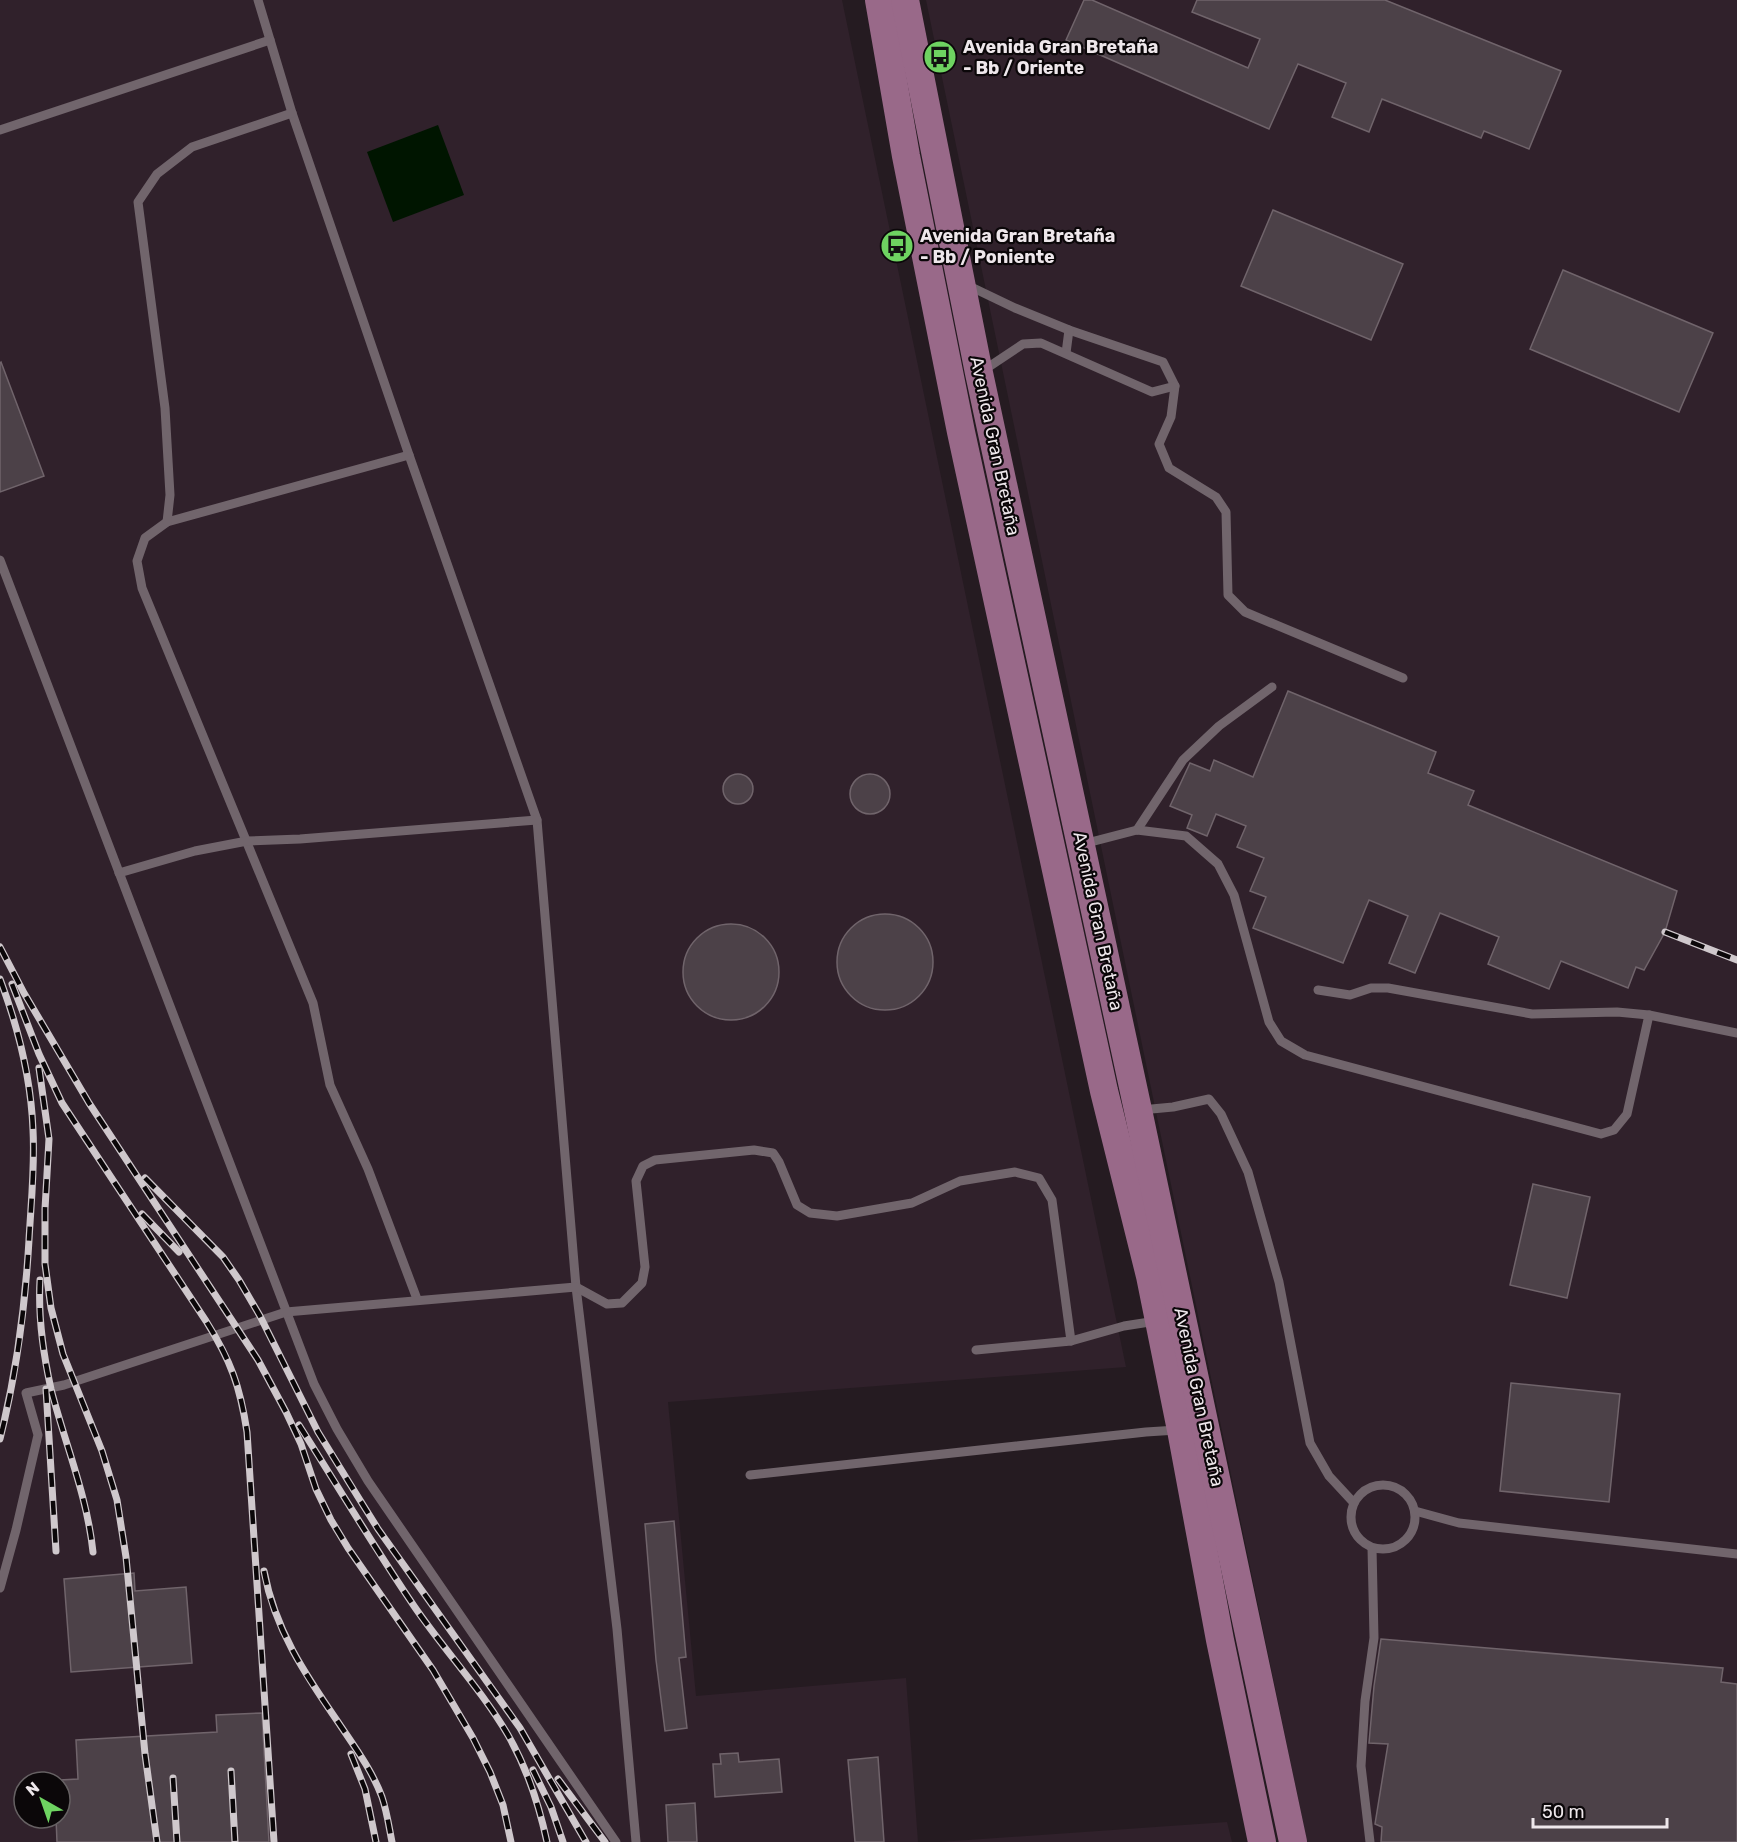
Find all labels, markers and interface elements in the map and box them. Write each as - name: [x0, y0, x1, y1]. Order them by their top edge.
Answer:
- place label: Avenida Gran Bretaña - Bb / Oriente: [963, 36, 1158, 79]
- bus stop icon: Avenida Gran Bretaña - Bb / Oriente: [922, 39, 958, 75]
- place label: Avenida Gran Bretaña - Bb / Poniente: [920, 225, 1115, 268]
- bus stop icon: Avenida Gran Bretaña - Bb / Poniente: [879, 228, 915, 264]
- street label: Avenida Gran Bretaña: [965, 355, 1025, 537]
- street label: Avenida Gran Bretaña: [1068, 830, 1128, 1012]
- street label: Avenida Gran Bretaña: [1169, 1306, 1229, 1488]
- north arrow: [12, 1770, 72, 1830]
- text: N: [22, 1778, 43, 1800]
- scale bar: [1533, 1791, 1666, 1829]
- text: 50 m: [1542, 1801, 1585, 1823]

